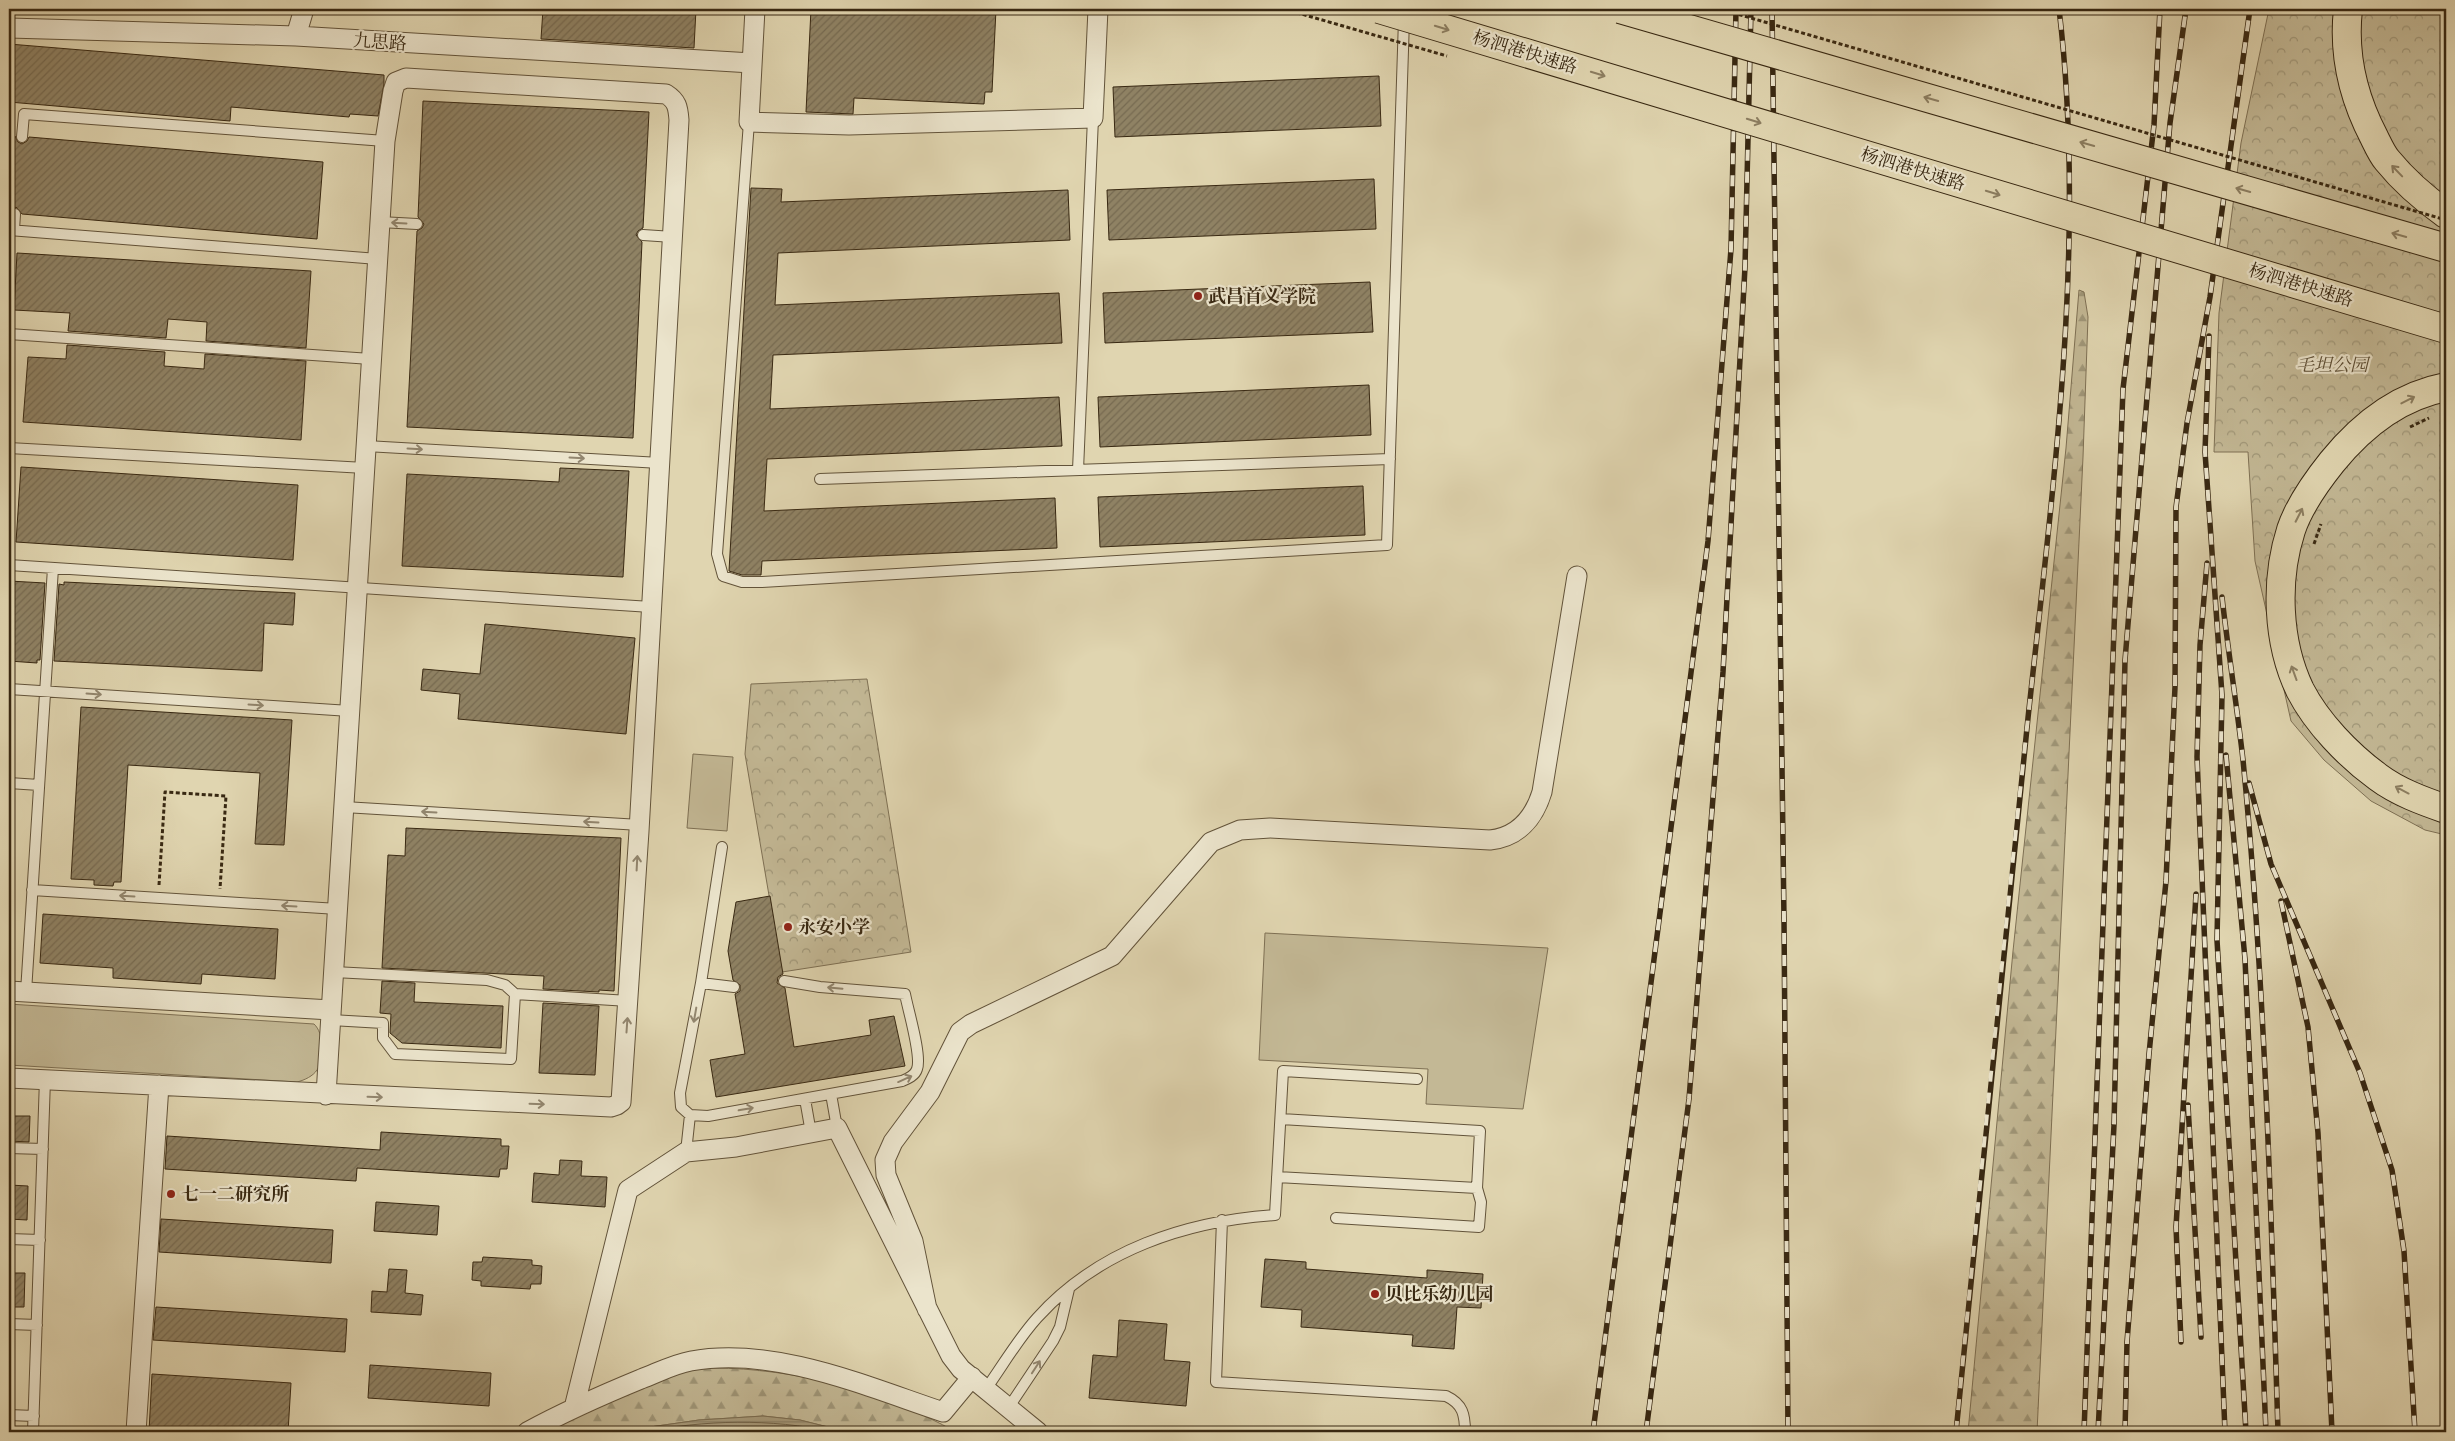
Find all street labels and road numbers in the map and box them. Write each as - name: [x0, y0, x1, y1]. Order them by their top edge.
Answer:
- street label: 杨泗港快速路: [1470, 25, 1580, 80]
- street label: 九思路: [352, 28, 408, 57]
- street label: 杨泗港快速路: [1858, 142, 1968, 197]
- street label: 杨泗港快速路: [2246, 258, 2356, 313]

